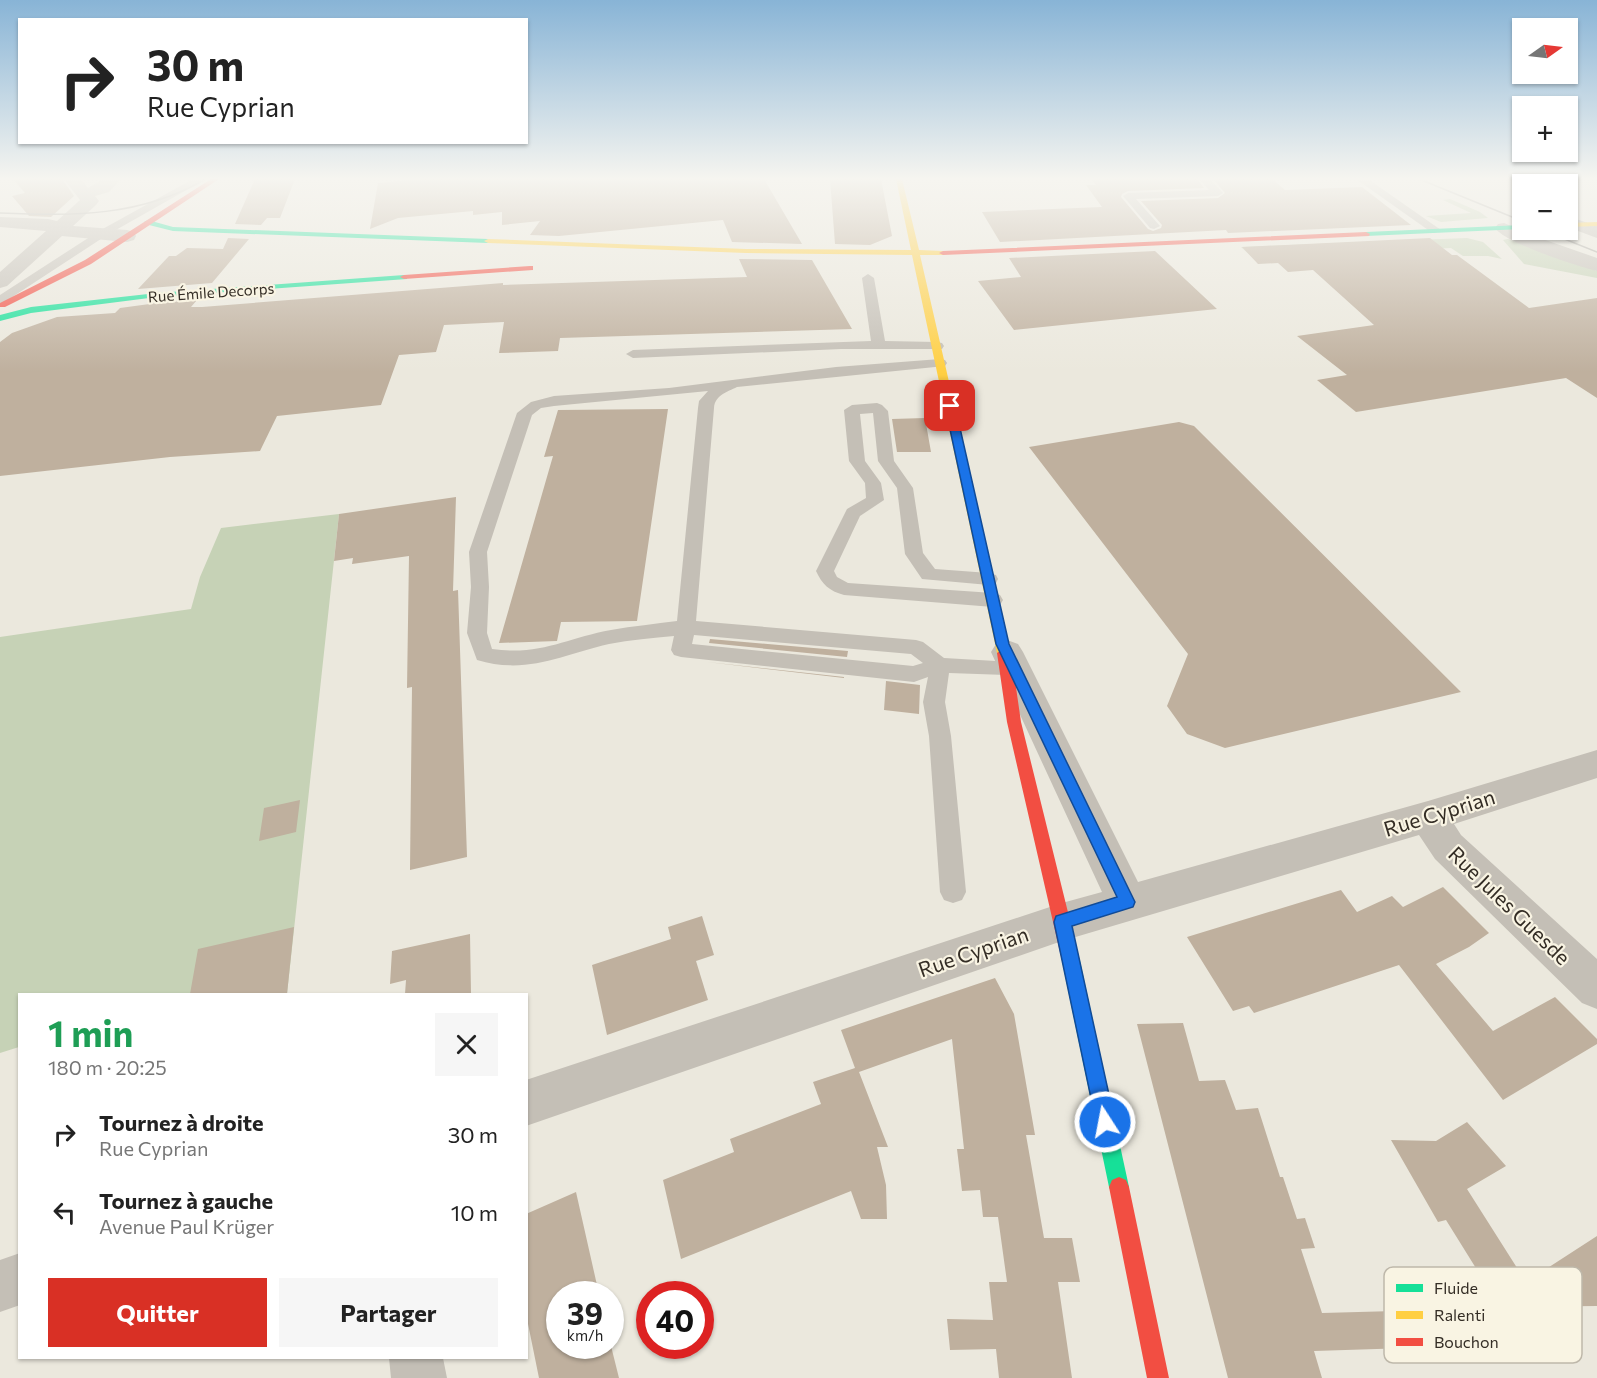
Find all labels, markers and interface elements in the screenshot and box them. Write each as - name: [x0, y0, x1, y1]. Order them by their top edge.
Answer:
- north arrow: [1512, 18, 1578, 84]
- map controls: [1512, 18, 1578, 240]
- text: 30 m: [147, 38, 244, 90]
- icon: right: [48, 42, 126, 120]
- text: Rue Cyprian: [147, 90, 295, 123]
- button: +: [1512, 96, 1578, 162]
- button: −: [1512, 174, 1578, 240]
- street label: Rue Émile Decorps: [147, 278, 275, 305]
- pin: [924, 380, 975, 431]
- icon: arrive: [933, 389, 966, 422]
- street label: Rue Cyprian: [1380, 783, 1498, 841]
- street label: Rue Jules Guesde: [1444, 841, 1576, 969]
- street label: Rue Cyprian: [915, 920, 1031, 982]
- text: 1 min: [48, 1010, 133, 1054]
- button: close: [435, 1013, 498, 1076]
- text: 180 m · 20:25: [48, 1055, 167, 1079]
- position arrow: [1073, 1090, 1137, 1154]
- text: Tournez à droite: [99, 1109, 264, 1136]
- icon: right: [48, 1118, 81, 1151]
- text: 30 m: [448, 1121, 498, 1148]
- text: Rue Cyprian: [99, 1136, 208, 1160]
- text: Tournez à gauche: [99, 1187, 273, 1214]
- icon: left: [48, 1196, 81, 1229]
- text: 10 m: [451, 1199, 498, 1226]
- text: Avenue Paul Krüger: [99, 1214, 274, 1238]
- legend: [1384, 1267, 1582, 1363]
- button: Quitter: [48, 1278, 267, 1347]
- button: Partager: [279, 1278, 498, 1347]
- text: Fluide: [1434, 1278, 1478, 1297]
- speed limit sign: 40: [636, 1281, 714, 1359]
- text: 39: [567, 1294, 603, 1331]
- text: Ralenti: [1434, 1305, 1485, 1324]
- text: km/h: [567, 1326, 603, 1344]
- text: Bouchon: [1434, 1332, 1499, 1351]

